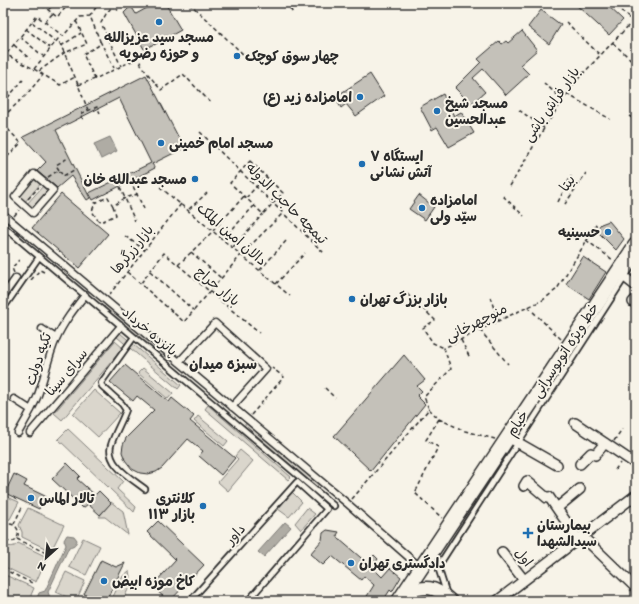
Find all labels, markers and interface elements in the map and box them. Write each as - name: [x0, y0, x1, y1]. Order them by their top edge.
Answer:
- marker: مسجد سید عزیزالله و حوزه رضویه: [154, 17, 164, 27]
- place label: مسجد سید عزیزالله و حوزه رضویه: [104, 29, 214, 63]
- place label: چهار سوق کوچک: [245, 48, 339, 66]
- marker: چهار سوق کوچک: [232, 51, 242, 61]
- street label: بازار فراش باشی: [519, 64, 583, 145]
- place label: امامزاده زید (ع): [263, 89, 352, 107]
- marker: امامزاده زید (ع): [355, 92, 365, 102]
- place label: مسجد شیخ عبدالحسین: [445, 95, 508, 128]
- marker: مسجد شیخ عبدالحسین: [432, 106, 442, 116]
- place label: مسجد امام خمینی: [169, 135, 273, 154]
- marker: مسجد امام خمینی: [156, 138, 166, 148]
- place label: ایستگاه ۷ آتش نشانی: [370, 147, 433, 181]
- street label: تیمچه حاجب الدوله: [242, 159, 332, 249]
- marker: ایستگاه ۷ آتش نشانی: [357, 159, 367, 169]
- place label: مسجد عبدالله خان: [83, 171, 187, 188]
- street label: بیتا: [556, 172, 579, 195]
- marker: مسجد عبدالله خان: [190, 174, 200, 184]
- place label: امامزاده سیّد ولی: [430, 192, 478, 225]
- street label: دالان امین الملک: [193, 199, 270, 269]
- marker: امامزاده سیّد ولی: [417, 203, 427, 213]
- street label: بازار زرگرها: [108, 221, 157, 277]
- place label: حسینیه: [558, 224, 600, 241]
- marker: حسینیه: [603, 227, 613, 237]
- street label: بازار حراج: [191, 263, 243, 311]
- place label: بازار بزرگ تهران: [360, 290, 448, 308]
- marker: بازار بزرگ تهران: [347, 294, 357, 304]
- street label: منوچهرخانی: [443, 300, 510, 346]
- street label: خط ویژه اتوبوسرانی: [528, 300, 602, 401]
- street label: پانزده خرداد: [118, 303, 181, 360]
- street label: تکیه دولت: [22, 330, 56, 388]
- street label: سرای سینا: [42, 345, 91, 400]
- district label: سبزه میدان: [189, 355, 257, 373]
- street label: خیام: [503, 407, 534, 441]
- place label: تالار الماس: [39, 490, 95, 507]
- place label: کلانتری ۱۱۳ بازار: [148, 490, 196, 523]
- marker: تالار الماس: [26, 493, 36, 503]
- marker: کلانتری ۱۱۳ بازار: [198, 501, 208, 511]
- place label: بیمارستان سیدالشهدا: [537, 517, 597, 550]
- street label: داور: [221, 520, 249, 549]
- marker: بیمارستان سیدالشهدا: [522, 527, 534, 539]
- north arrow: [26, 538, 66, 578]
- street label: اول: [511, 544, 536, 570]
- place label: دادگستری تهران: [359, 554, 446, 572]
- marker: دادگستری تهران: [346, 558, 356, 568]
- text: N: [35, 559, 48, 574]
- place label: کاخ موزه ابیض: [112, 573, 196, 591]
- marker: کاخ موزه ابیض: [99, 576, 109, 586]

